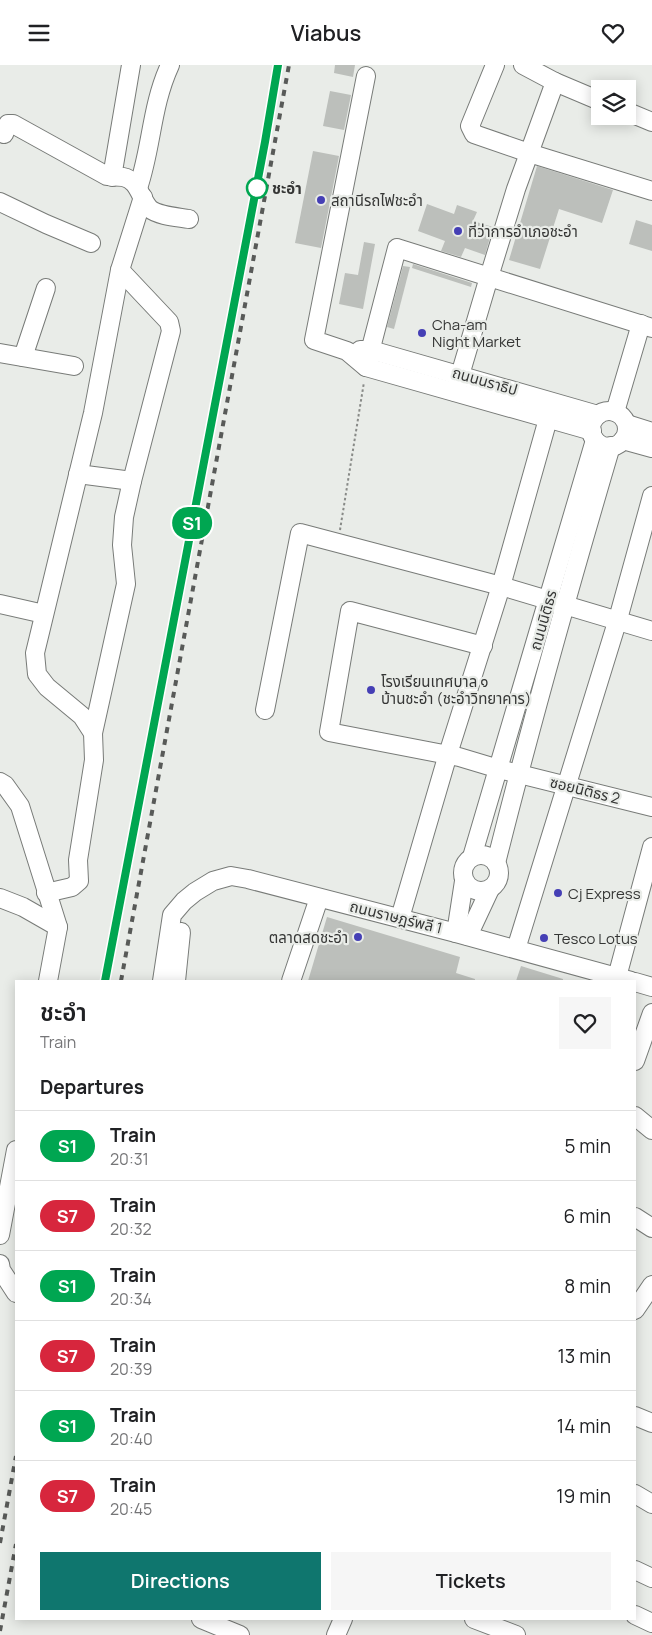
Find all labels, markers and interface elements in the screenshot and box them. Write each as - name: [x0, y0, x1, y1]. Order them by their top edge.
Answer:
- text: Viabus: [291, 18, 361, 48]
- icon: menu: [25, 19, 53, 47]
- icon: heart: [599, 19, 627, 47]
- map controls: [591, 80, 636, 125]
- button: layers: [591, 80, 636, 125]
- marker: ชะอำ: [246, 177, 268, 199]
- place label: ชะอำ: [272, 178, 302, 199]
- place label: สถานีรถไฟชะอำ: [331, 190, 423, 211]
- marker: สถานีรถไฟชะอำ: [315, 194, 327, 206]
- place label: ที่ว่าการอำเภอชะอำ: [468, 221, 578, 242]
- marker: ที่ว่าการอำเภอชะอำ: [452, 225, 464, 237]
- place label: Cha-am Night Market: [432, 314, 521, 352]
- marker: Cha-am Night Market: [416, 327, 428, 339]
- street label: ถนนนราธิป: [450, 362, 520, 400]
- line badge: S1: [170, 507, 214, 539]
- text: S1: [182, 511, 202, 535]
- street label: ถนนนิติธร: [524, 587, 562, 653]
- place label: โรงเรียนเทศบาล ๑ บ้านชะอำ (ชะอำวิทยาคาร): [381, 671, 531, 709]
- marker: โรงเรียนเทศบาล ๑ บ้านชะอำ (ชะอำวิทยาคาร): [365, 684, 377, 696]
- street label: ซอยนิติธร 2: [548, 771, 622, 809]
- place label: Cj Express: [568, 883, 641, 904]
- marker: Cj Express: [552, 887, 564, 899]
- street label: ถนนราษฎร์พลี 1: [348, 895, 444, 939]
- place label: ตลาดสดชะอำ: [269, 927, 348, 948]
- place label: Tesco Lotus: [554, 928, 638, 949]
- marker: ตลาดสดชะอำ: [352, 931, 364, 943]
- marker: Tesco Lotus: [538, 932, 550, 944]
- text: ชะอำ: [40, 995, 87, 1028]
- button: heart: [559, 997, 611, 1049]
- text: Train: [40, 1031, 76, 1053]
- text: Departures: [40, 1074, 144, 1100]
- text: Train: [110, 1122, 156, 1148]
- text: 5 min: [564, 1133, 611, 1159]
- text: S1: [58, 1134, 77, 1158]
- text: 20:31: [110, 1148, 149, 1170]
- text: Train: [110, 1192, 156, 1218]
- text: 6 min: [564, 1203, 611, 1229]
- text: S7: [57, 1204, 78, 1228]
- text: 20:32: [110, 1218, 152, 1240]
- text: Train: [110, 1262, 156, 1288]
- text: 8 min: [564, 1273, 611, 1299]
- text: S1: [58, 1274, 77, 1298]
- text: 20:34: [110, 1288, 152, 1310]
- text: Train: [110, 1332, 156, 1358]
- text: 13 min: [557, 1343, 611, 1369]
- text: S7: [57, 1344, 78, 1368]
- text: 20:39: [110, 1358, 152, 1380]
- text: Train: [110, 1402, 156, 1428]
- text: 14 min: [557, 1413, 611, 1439]
- text: S1: [58, 1414, 77, 1438]
- text: 20:40: [110, 1428, 153, 1450]
- text: Train: [110, 1472, 156, 1498]
- text: 19 min: [556, 1483, 611, 1509]
- text: S7: [57, 1484, 78, 1508]
- text: 20:45: [110, 1498, 152, 1520]
- button: Directions: [40, 1552, 321, 1610]
- button: Tickets: [331, 1552, 611, 1610]

